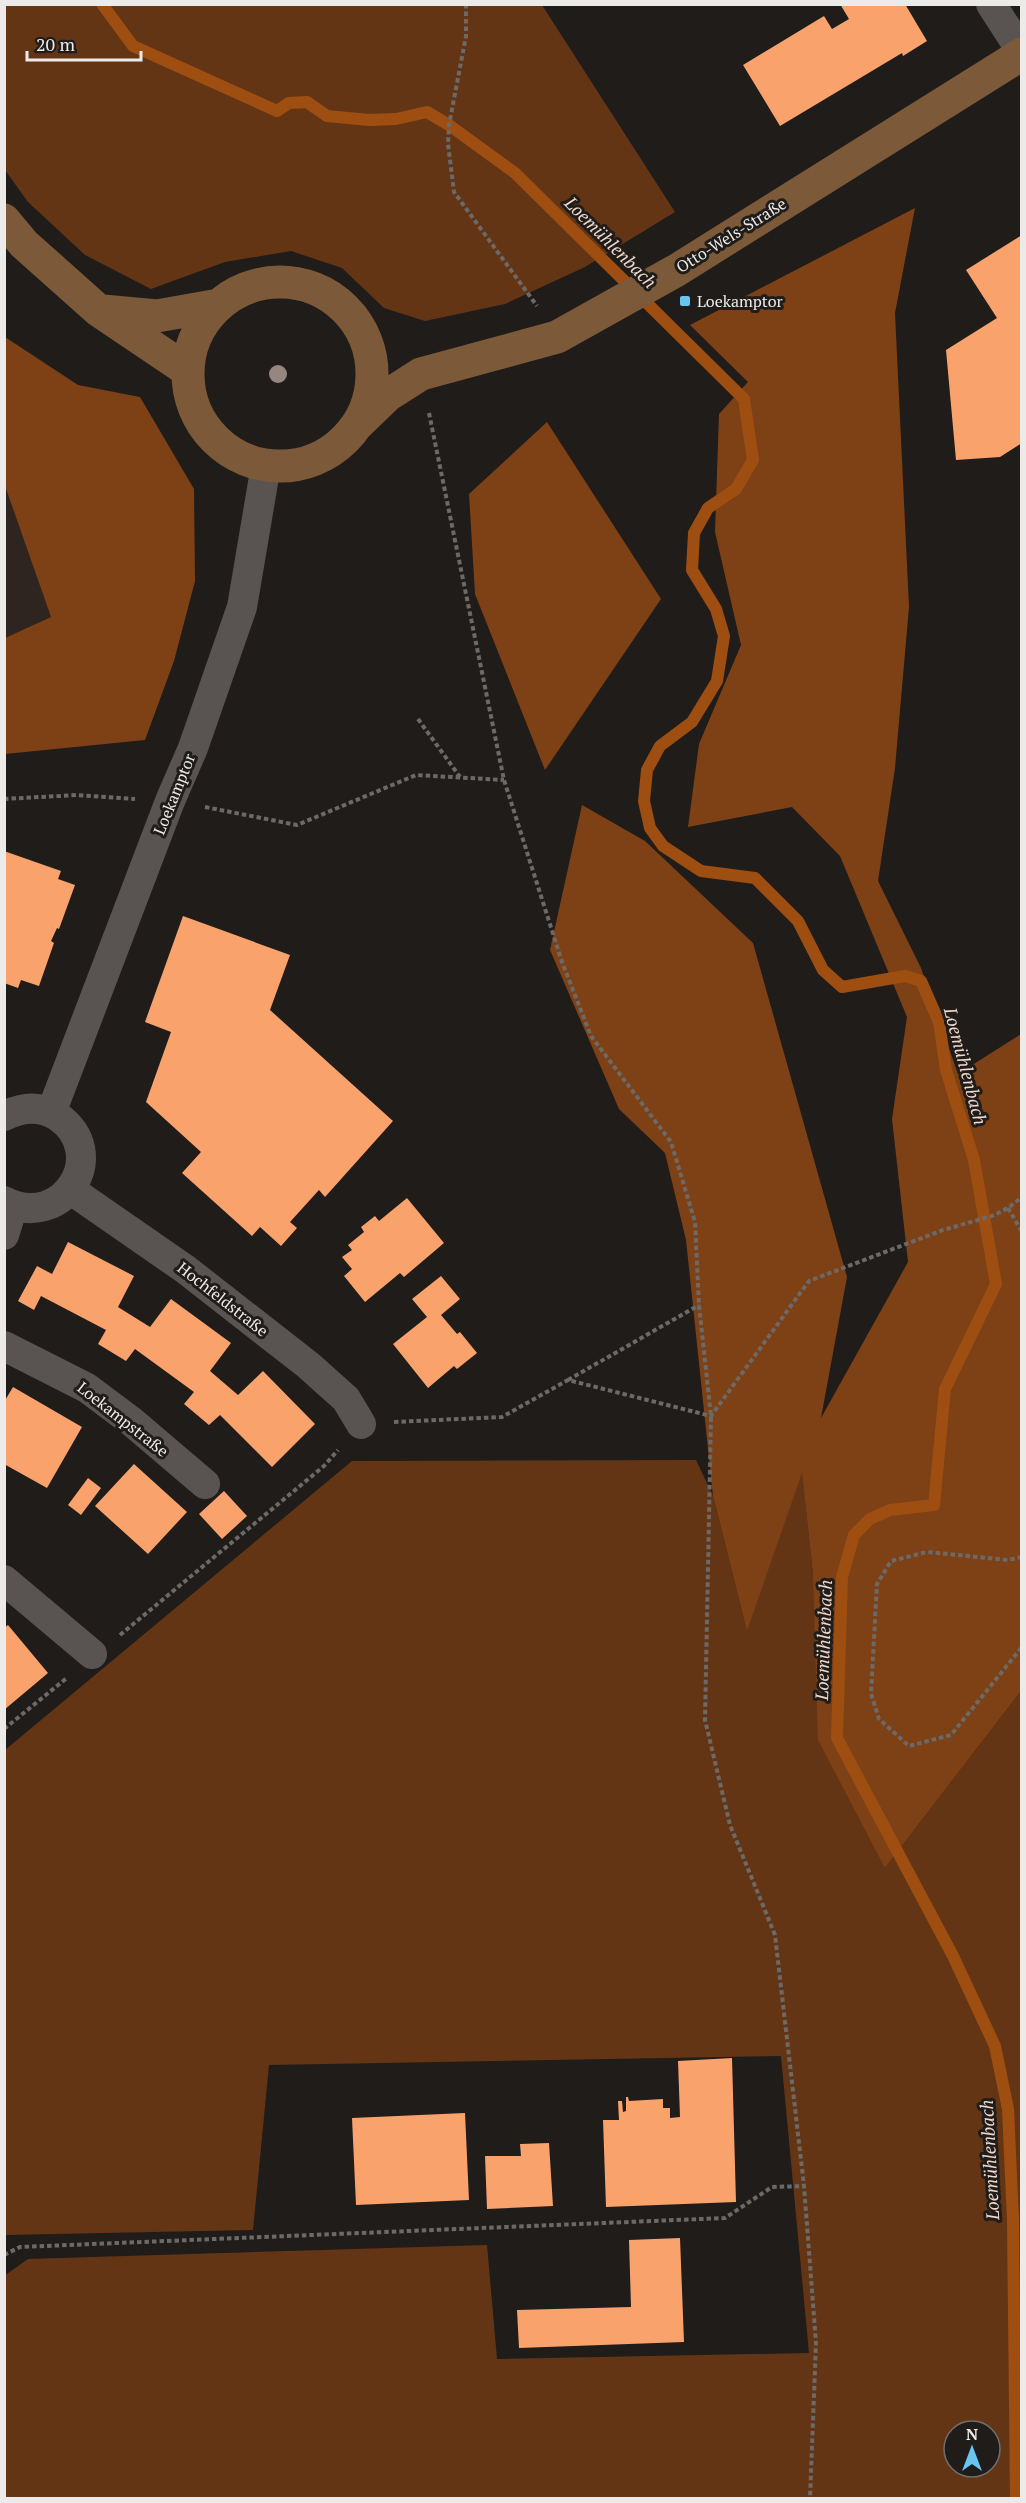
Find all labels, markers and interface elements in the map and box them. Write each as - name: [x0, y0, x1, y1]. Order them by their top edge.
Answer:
- scale bar: [27, 24, 141, 62]
- text: 20 m: [36, 32, 76, 56]
- water label: Loemühlenbach: [559, 190, 662, 293]
- street label: Otto-Wels-Straße: [672, 192, 790, 278]
- place label: Loekamptor: [697, 290, 783, 312]
- marker: Loekamptor: [678, 294, 692, 308]
- street label: Loekamptor: [148, 749, 201, 838]
- water label: Loemühlenbach: [939, 1004, 993, 1127]
- street label: Hochfeldstraße: [173, 1257, 273, 1341]
- street label: Loekampstraße: [73, 1376, 173, 1462]
- water label: Loemühlenbach: [809, 1579, 837, 1702]
- water label: Loemühlenbach: [974, 2099, 1004, 2222]
- north arrow: [942, 2419, 1002, 2479]
- text: N: [966, 2423, 978, 2445]

